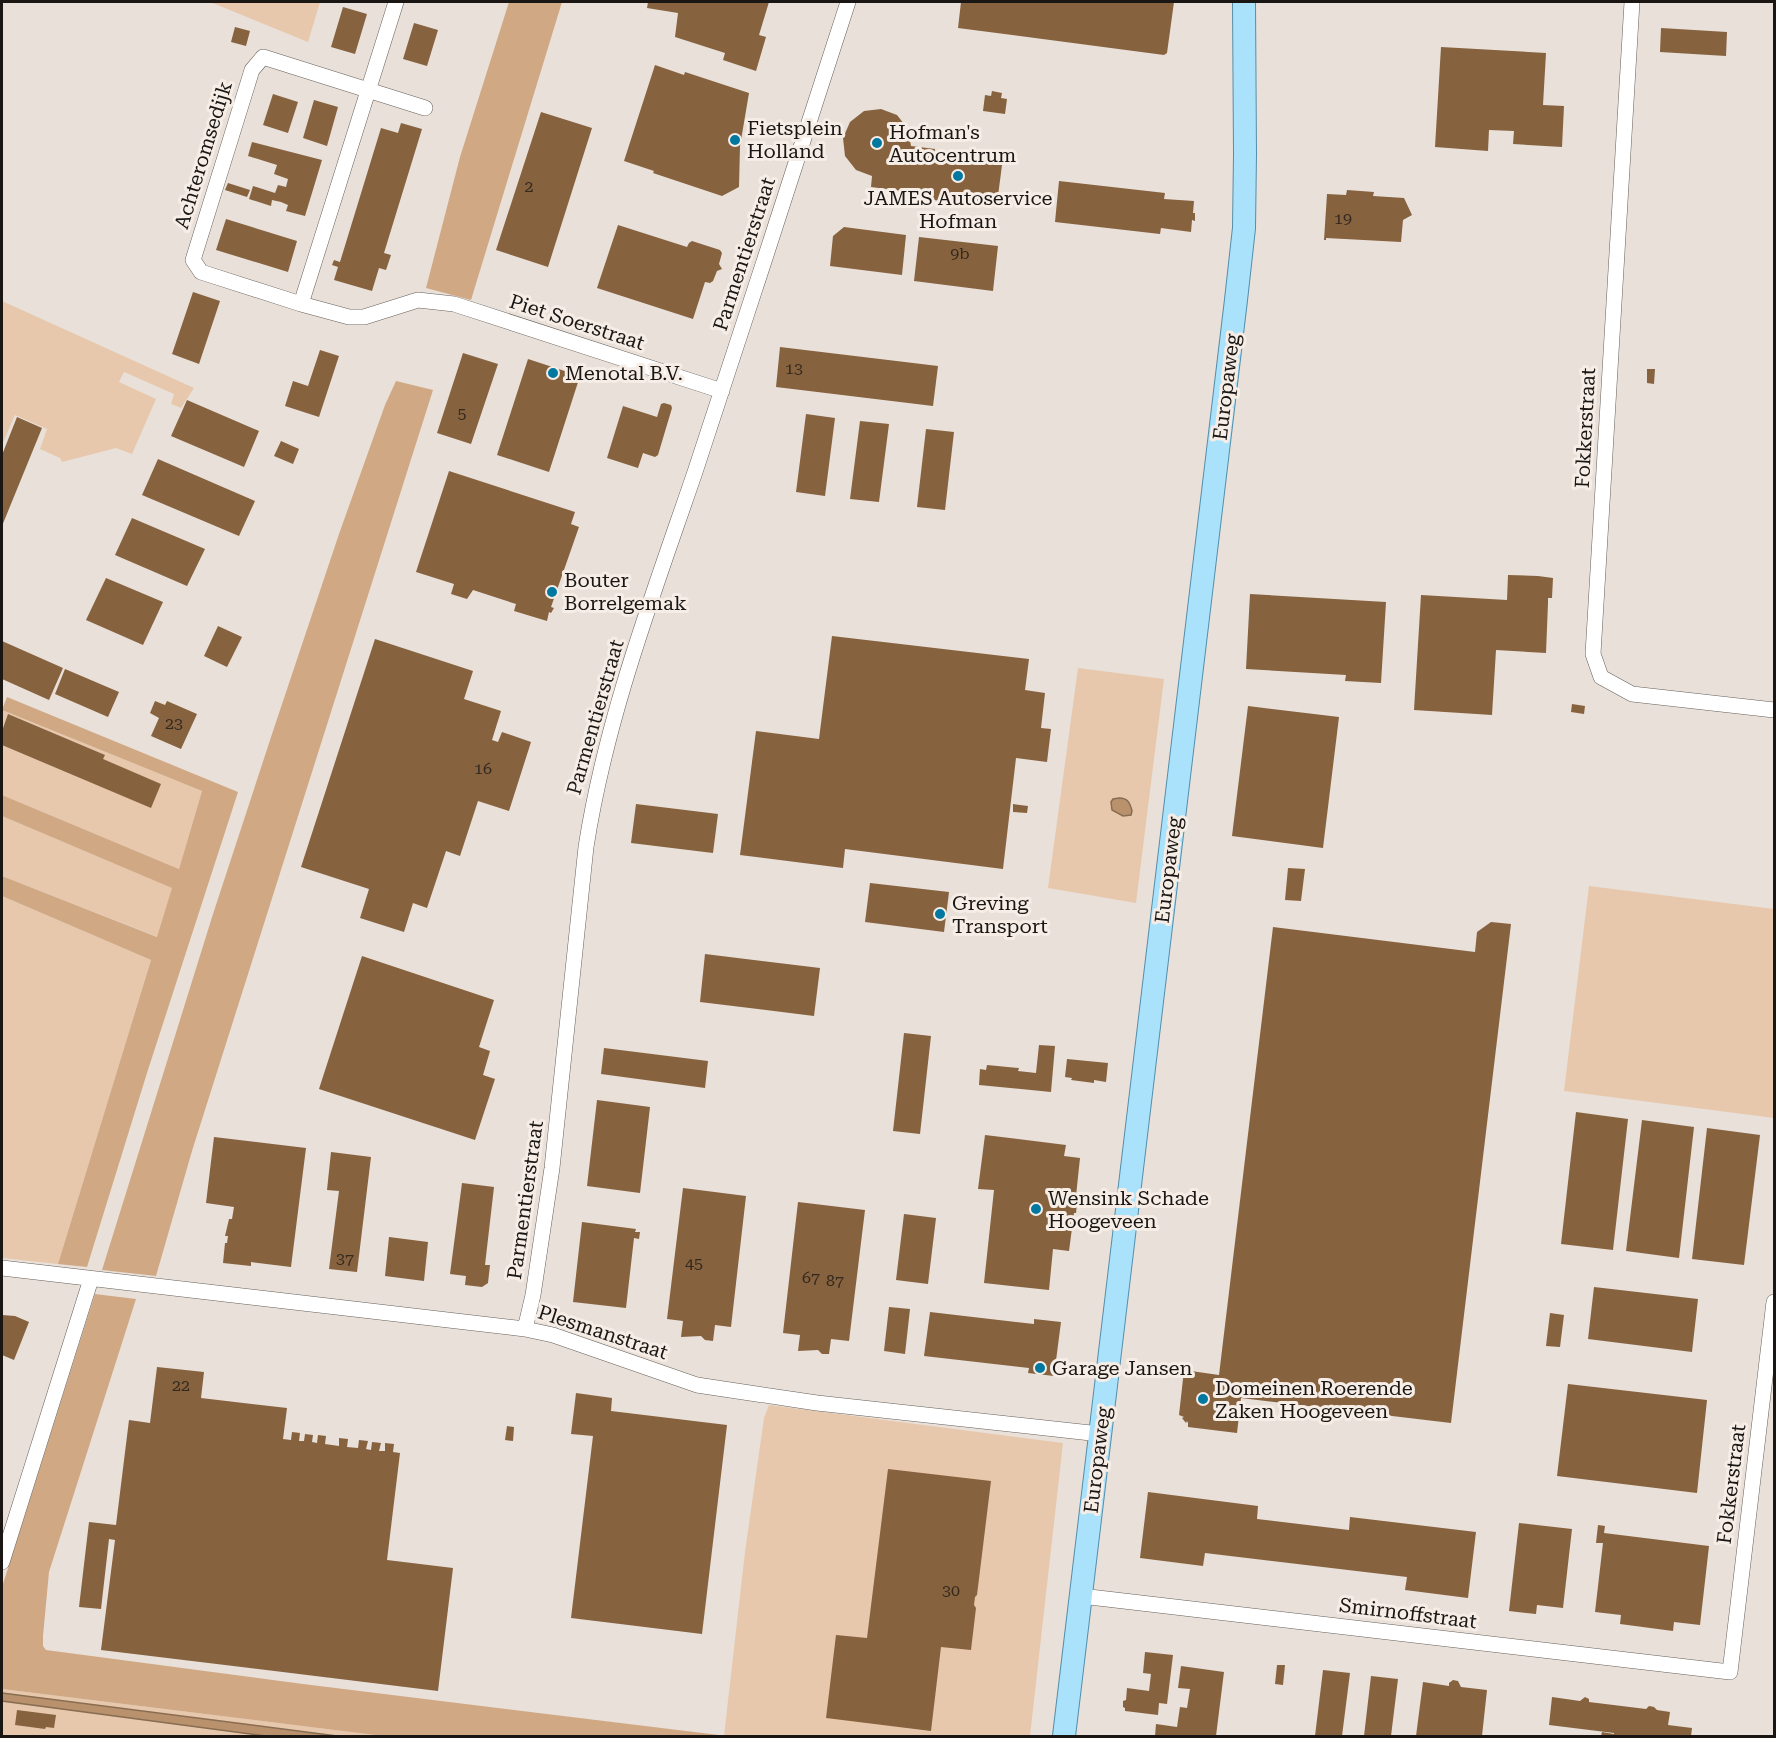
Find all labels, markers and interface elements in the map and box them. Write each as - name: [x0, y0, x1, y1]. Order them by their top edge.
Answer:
- street label: Achteromsedijk: [169, 78, 237, 232]
- place label: Fietsplein Holland: [747, 116, 843, 163]
- place label: Hofman's Autocentrum: [889, 120, 1016, 167]
- marker: Fietsplein Holland: [728, 133, 742, 147]
- marker: Hofman's Autocentrum: [870, 136, 884, 150]
- marker: JAMES Autoservice Hofman: [951, 169, 965, 183]
- street label: Parmentierstraat: [708, 174, 780, 334]
- house number: 2: [525, 177, 534, 196]
- place label: JAMES Autoservice Hofman: [863, 186, 1053, 233]
- house number: 19: [1334, 209, 1352, 228]
- house number: 9b: [950, 244, 970, 263]
- street label: Piet Soerstraat: [506, 289, 648, 355]
- street label: Europaweg: [1208, 332, 1245, 442]
- house number: 13: [785, 359, 803, 378]
- place label: Menotal B.V.: [565, 361, 683, 385]
- marker: Menotal B.V.: [546, 366, 560, 380]
- street label: Fokkerstraat: [1570, 367, 1600, 489]
- house number: 5: [458, 404, 467, 423]
- place label: Bouter Borrelgemak: [564, 568, 687, 615]
- marker: Bouter Borrelgemak: [545, 585, 559, 599]
- street label: Parmentierstraat: [561, 636, 629, 797]
- house number: 23: [165, 714, 183, 733]
- house number: 16: [474, 759, 492, 778]
- street label: Europaweg: [1150, 815, 1187, 925]
- place label: Greving Transport: [952, 891, 1048, 938]
- marker: Greving Transport: [933, 907, 947, 921]
- street label: Parmentierstraat: [502, 1118, 548, 1281]
- place label: Wensink Schade Hoogeveen: [1048, 1186, 1209, 1233]
- marker: Wensink Schade Hoogeveen: [1029, 1202, 1043, 1216]
- house number: 37: [336, 1249, 354, 1268]
- house number: 45: [685, 1254, 703, 1273]
- house number: 67: [802, 1268, 820, 1287]
- house number: 87: [826, 1271, 844, 1290]
- street label: Plesmanstraat: [535, 1300, 671, 1364]
- place label: Garage Jansen: [1052, 1356, 1192, 1380]
- marker: Garage Jansen: [1033, 1361, 1047, 1375]
- house number: 22: [172, 1376, 190, 1395]
- place label: Domeinen Roerende Zaken Hoogeveen: [1215, 1376, 1413, 1423]
- marker: Domeinen Roerende Zaken Hoogeveen: [1196, 1392, 1210, 1406]
- street label: Europaweg: [1079, 1405, 1116, 1515]
- street label: Fokkerstraat: [1712, 1422, 1750, 1545]
- house number: 30: [942, 1581, 960, 1600]
- street label: Smirnoffstraat: [1338, 1593, 1479, 1633]

